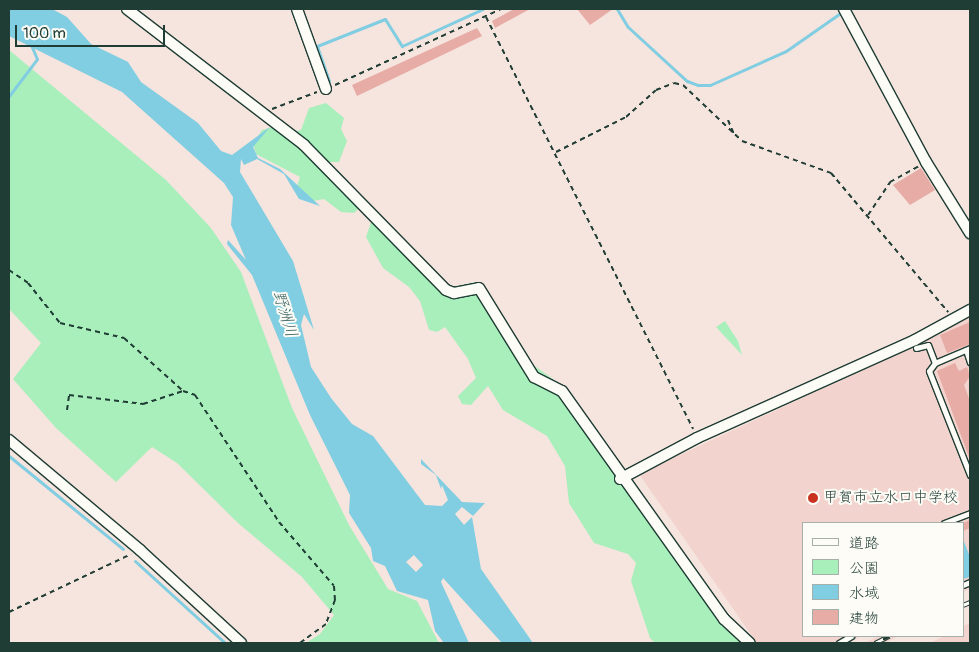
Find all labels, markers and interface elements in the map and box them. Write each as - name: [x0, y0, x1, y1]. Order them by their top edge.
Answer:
- scale bar: [18, 15, 168, 47]
- text: 100 m: [23, 24, 66, 43]
- water label: 野洲川: [269, 288, 301, 340]
- place label: 甲賀市立水口中学校: [823, 489, 958, 507]
- marker: 甲賀市立水口中学校: [807, 492, 819, 504]
- legend: [802, 522, 964, 637]
- text: 道路: [849, 534, 879, 553]
- text: 公園: [849, 559, 879, 578]
- text: 水域: [849, 584, 879, 603]
- text: 建物: [849, 609, 879, 628]

